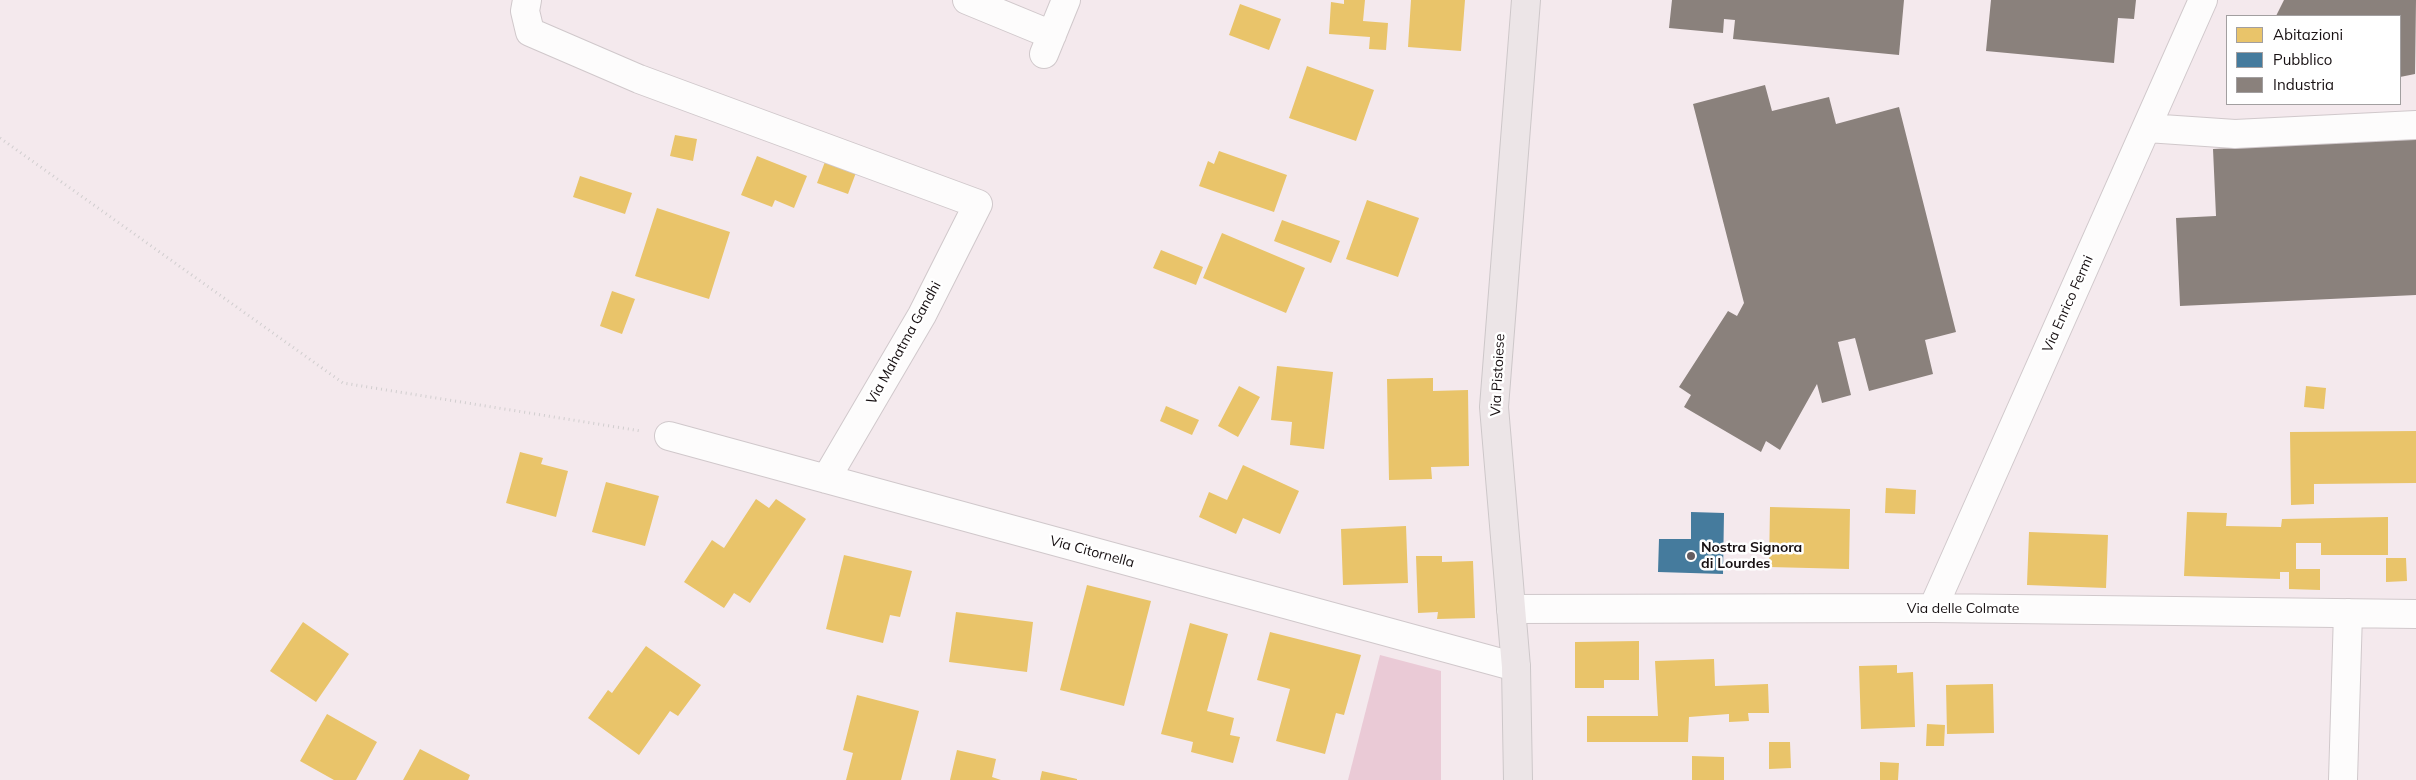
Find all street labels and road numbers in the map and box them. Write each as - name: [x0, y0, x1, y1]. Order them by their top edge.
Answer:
- street label: Via Enrico Fermi: [2039, 253, 2097, 355]
- street label: Via Mahatma Gandhi: [863, 278, 945, 408]
- street label: Via Pistoiese: [1487, 333, 1509, 417]
- street label: Via Citornella: [1048, 533, 1136, 571]
- street label: Via delle Colmate: [1907, 601, 2019, 617]

